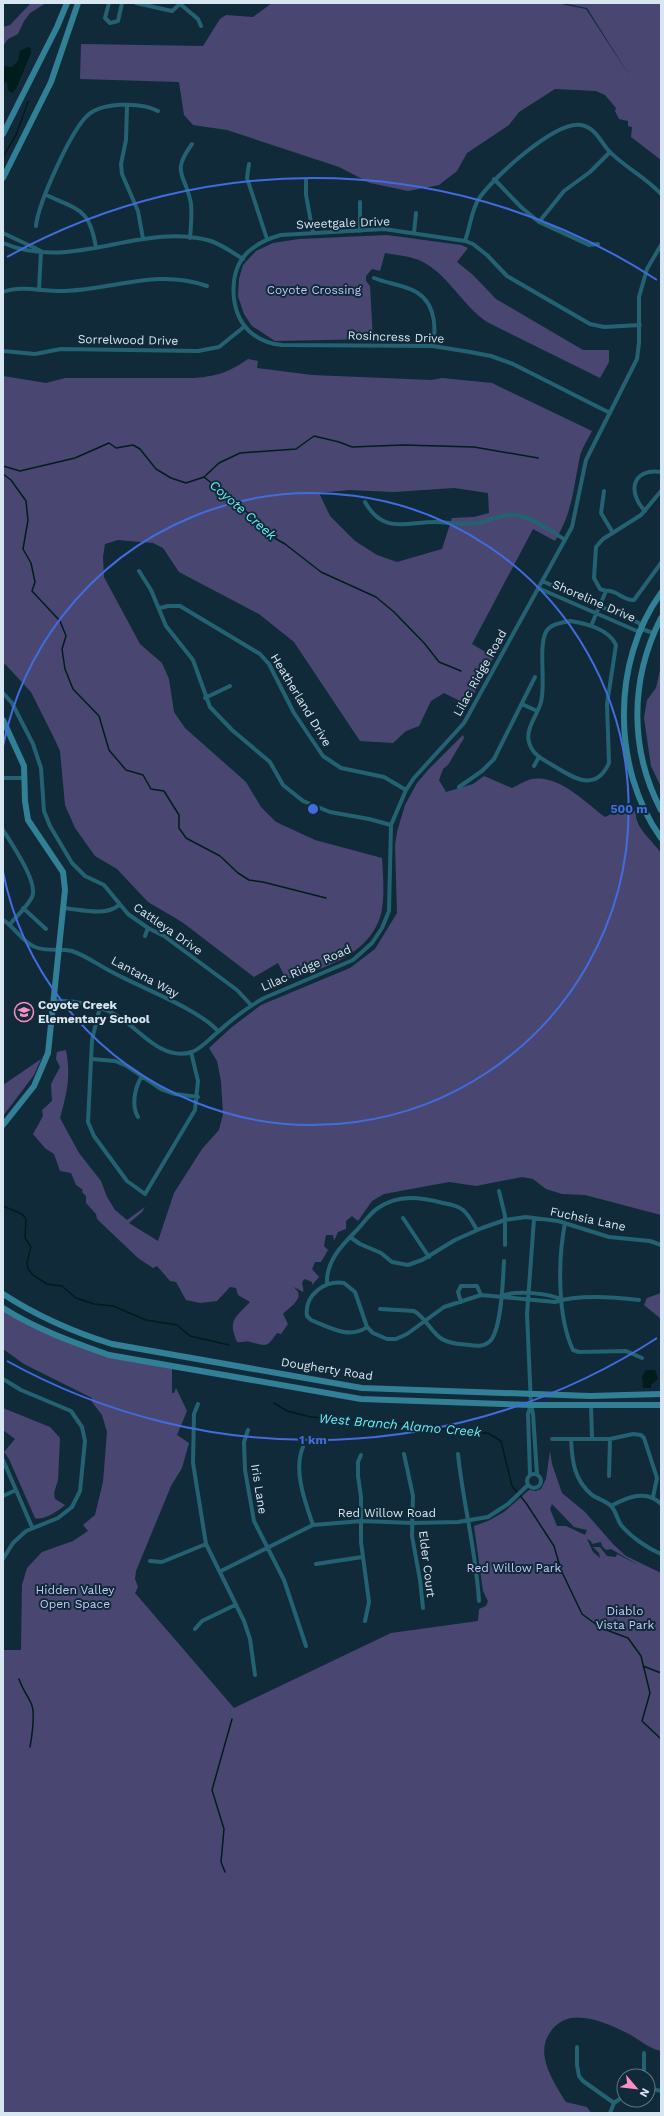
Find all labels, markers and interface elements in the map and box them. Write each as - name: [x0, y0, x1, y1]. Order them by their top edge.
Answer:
- street label: Sweetgale Drive: [296, 214, 390, 232]
- park label: Coyote Crossing: [267, 283, 362, 297]
- street label: Rosincress Drive: [347, 328, 445, 346]
- street label: Sorrelwood Drive: [78, 332, 178, 348]
- water label: Coyote Creek: [207, 477, 280, 543]
- street label: Shoreline Drive: [550, 577, 638, 625]
- street label: Lilac Ridge Road: [450, 627, 510, 719]
- street label: Heatherland Drive: [268, 651, 334, 749]
- centre of rings: [306, 802, 320, 816]
- text: 500 m: [610, 802, 648, 816]
- street label: Cattleya Drive: [131, 900, 205, 958]
- street label: Lilac Ridge Road: [259, 942, 353, 994]
- street label: Lantana Way: [109, 953, 182, 1001]
- place label: Coyote Creek Elementary School: [38, 998, 150, 1026]
- school or university icon: Coyote Creek Elementary School: [13, 1001, 35, 1023]
- street label: Fuchsia Lane: [549, 1204, 627, 1234]
- street label: Dougherty Road: [280, 1355, 374, 1383]
- water label: West Branch Alamo Creek: [318, 1410, 483, 1440]
- text: 1 km: [299, 1433, 327, 1447]
- street label: Iris Lane: [248, 1463, 270, 1515]
- street label: Red Willow Road: [338, 1506, 436, 1520]
- street label: Elder Court: [416, 1530, 438, 1598]
- park label: Red Willow Park: [467, 1561, 562, 1575]
- park label: Hidden Valley Open Space: [35, 1583, 115, 1611]
- park label: Diablo Vista Park: [596, 1604, 655, 1632]
- north arrow: [616, 2068, 656, 2108]
- text: N: [637, 2086, 652, 2099]

